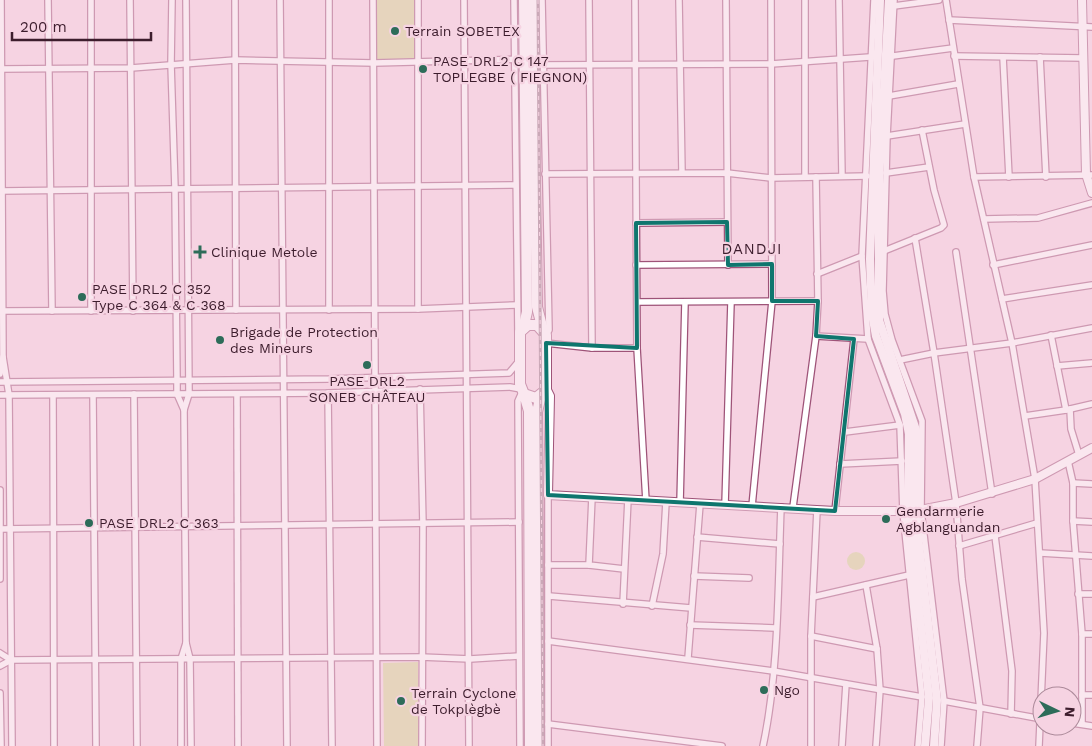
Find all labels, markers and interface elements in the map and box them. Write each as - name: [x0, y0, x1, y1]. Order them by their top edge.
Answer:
- scale bar: [12, 10, 151, 42]
- text: 200 m: [20, 18, 67, 36]
- place label: Terrain SOBETEX: [405, 23, 520, 39]
- marker: Terrain SOBETEX: [389, 25, 401, 37]
- place label: PASE DRL2 C 147 TOPLEGBE ( FIEGNON): [433, 53, 587, 85]
- marker: PASE DRL2 C 147 TOPLEGBE ( FIEGNON): [417, 63, 429, 75]
- district label: DANDJI: [721, 240, 783, 258]
- place label: Clinique Metole: [211, 244, 318, 260]
- marker: Clinique Metole: [193, 245, 207, 259]
- place label: PASE DRL2 C 352 Type C 364 & C 368: [92, 281, 226, 313]
- marker: PASE DRL2 C 352 Type C 364 & C 368: [76, 291, 88, 303]
- place label: Brigade de Protection des Mineurs: [230, 324, 378, 356]
- marker: Brigade de Protection des Mineurs: [214, 334, 226, 346]
- marker: PASE DRL2 SONEB CHÂTEAU: [361, 359, 373, 371]
- place label: PASE DRL2 SONEB CHÂTEAU: [309, 373, 425, 405]
- place label: Gendarmerie Agblanguandan: [896, 503, 1000, 535]
- marker: Gendarmerie Agblanguandan: [880, 513, 892, 525]
- place label: PASE DRL2 C 363: [99, 515, 219, 531]
- marker: PASE DRL2 C 363: [83, 517, 95, 529]
- place label: Ngo: [774, 682, 800, 698]
- marker: Ngo: [758, 684, 770, 696]
- place label: Terrain Cyclone de Tokplègbè: [411, 685, 516, 717]
- north arrow: [1032, 686, 1082, 736]
- marker: Terrain Cyclone de Tokplègbè: [395, 695, 407, 707]
- text: N: [1062, 706, 1078, 718]

